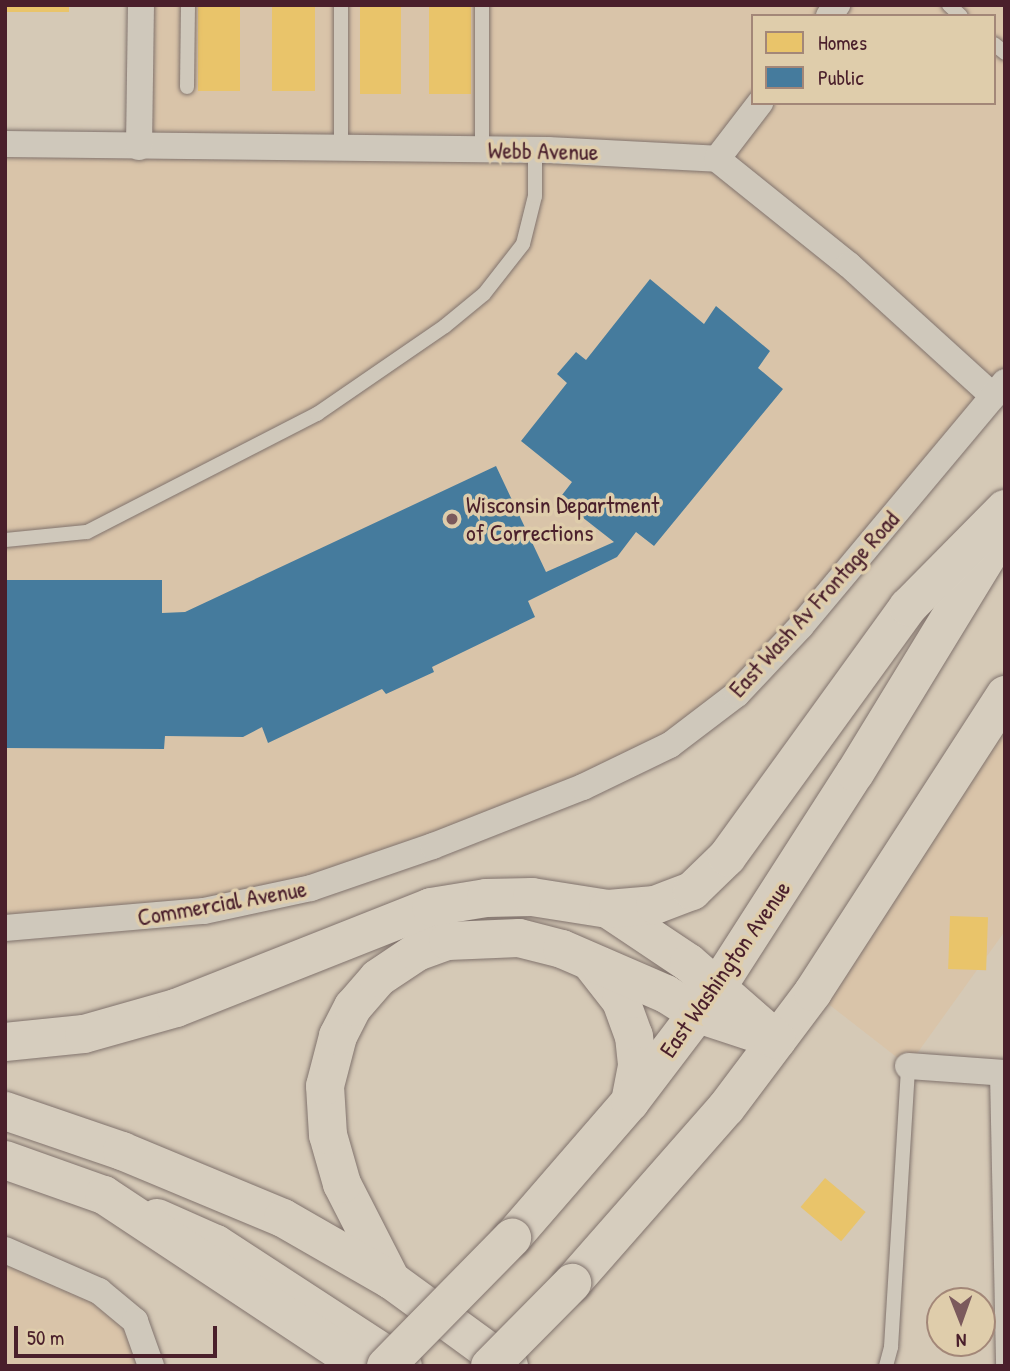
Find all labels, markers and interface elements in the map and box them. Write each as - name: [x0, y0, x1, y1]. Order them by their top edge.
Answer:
- legend: [751, 14, 996, 105]
- text: Homes: [818, 28, 867, 57]
- text: Public: [818, 63, 864, 92]
- street label: Webb Avenue: [488, 136, 598, 166]
- place label: Wisconsin Department of Corrections: [466, 491, 659, 547]
- street label: East Wash Av Frontage Road: [723, 505, 905, 703]
- marker: Wisconsin Department of Corrections: [444, 511, 460, 527]
- street label: Commercial Avenue: [135, 874, 309, 932]
- street label: East Washington Avenue: [653, 875, 797, 1063]
- north arrow: [926, 1287, 996, 1357]
- scale bar: [18, 1312, 220, 1356]
- text: 50 m: [27, 1323, 64, 1352]
- text: N: [956, 1328, 967, 1354]

